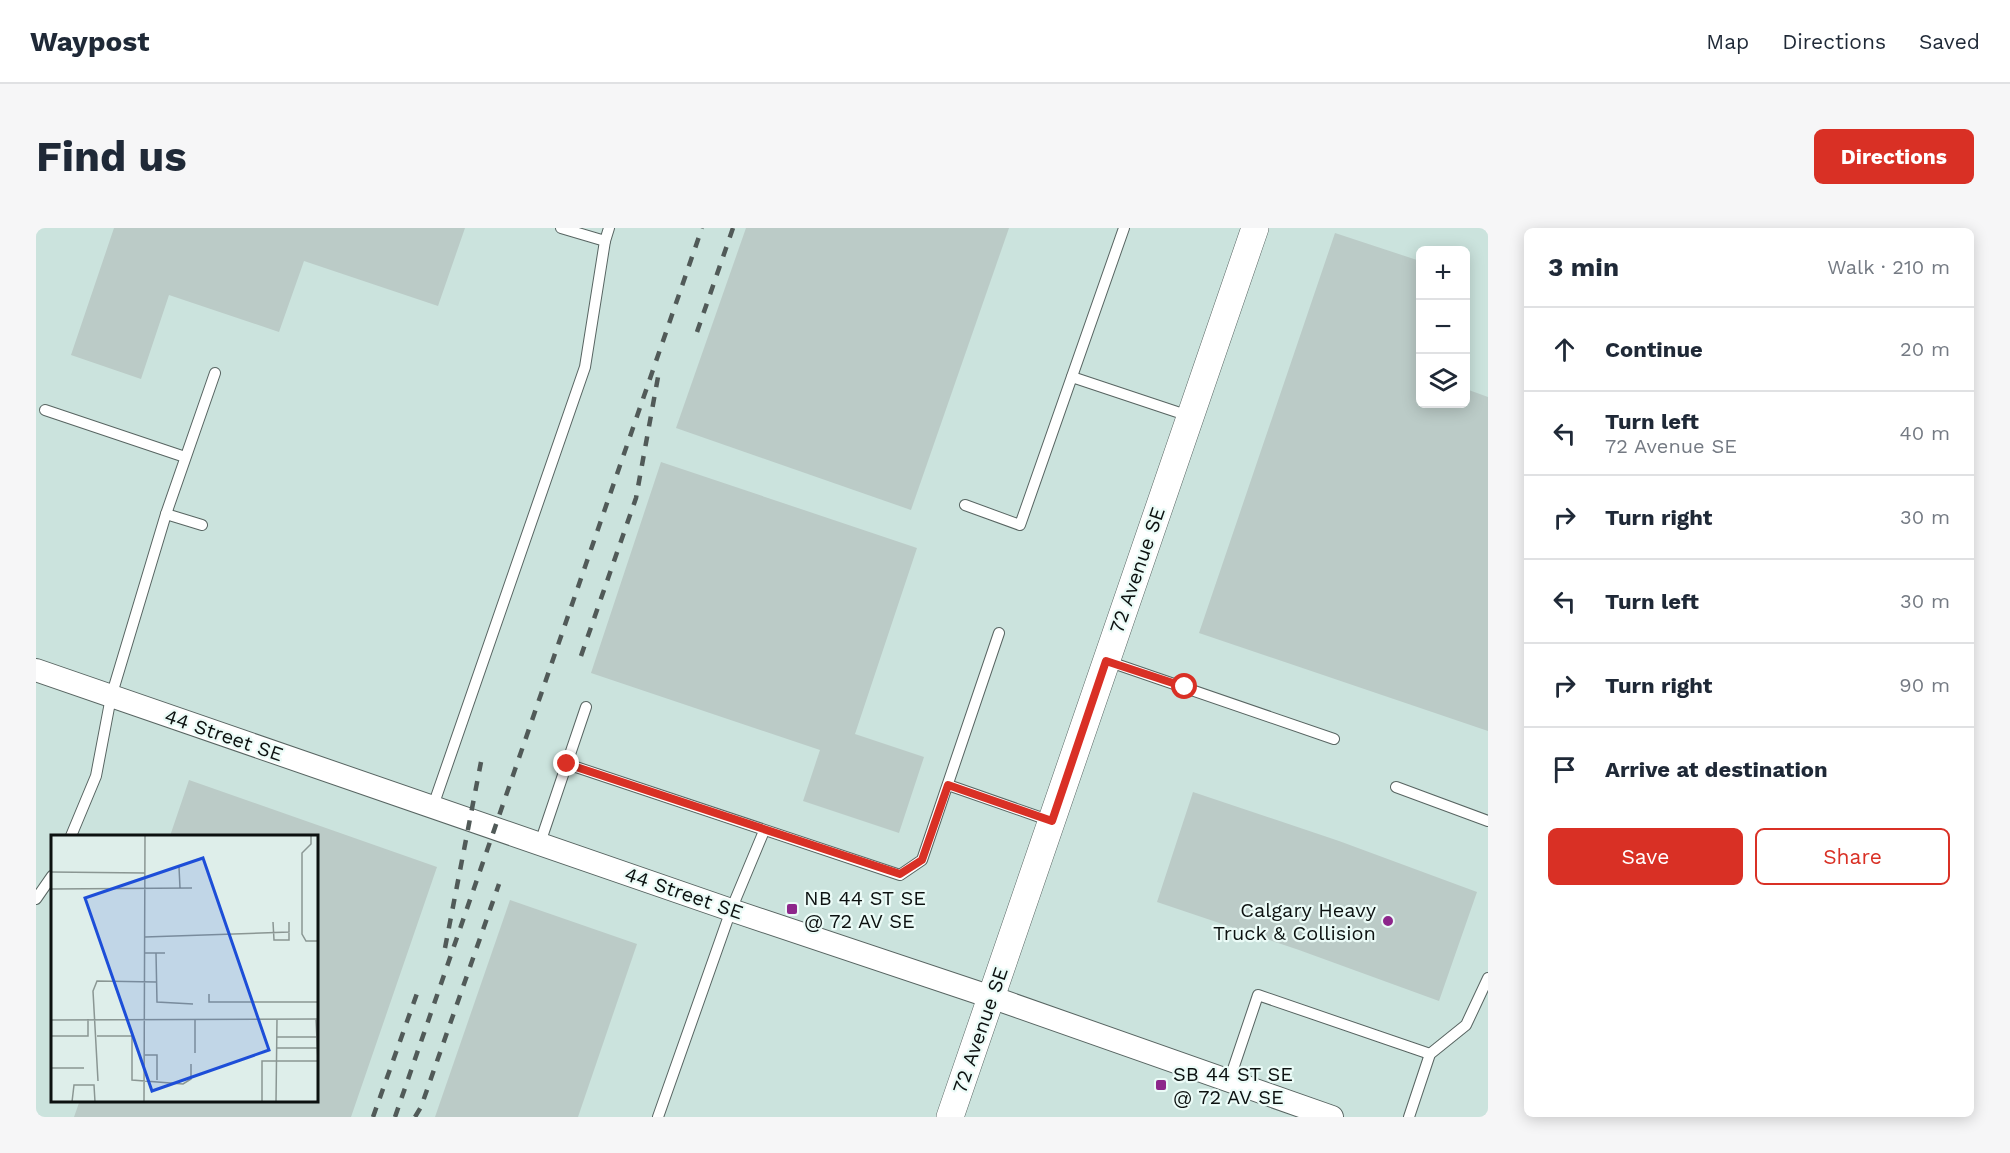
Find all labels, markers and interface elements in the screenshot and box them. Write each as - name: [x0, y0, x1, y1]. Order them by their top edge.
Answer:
- text: Waypost: [30, 25, 149, 58]
- text: Map: [1706, 29, 1749, 54]
- text: Directions: [1782, 29, 1886, 54]
- text: Saved: [1919, 29, 1980, 54]
- button: Directions: [1814, 129, 1974, 184]
- text: Find us: [36, 132, 187, 181]
- map controls: [1416, 246, 1470, 408]
- button: +: [1416, 246, 1470, 300]
- text: 3 min: [1548, 252, 1619, 282]
- text: Walk · 210 m: [1827, 255, 1950, 279]
- button: −: [1416, 300, 1470, 354]
- icon: ahead: [1548, 333, 1581, 366]
- text: Continue: [1605, 337, 1703, 362]
- text: 20 m: [1900, 337, 1950, 361]
- button: layers: [1416, 354, 1470, 408]
- text: Turn left: [1605, 409, 1699, 434]
- icon: left: [1548, 417, 1581, 450]
- text: 40 m: [1899, 421, 1950, 445]
- text: 72 Avenue SE: [1605, 434, 1737, 458]
- icon: right: [1548, 501, 1581, 534]
- street label: 72 Avenue SE: [1104, 504, 1170, 636]
- text: Turn right: [1605, 505, 1712, 530]
- text: 30 m: [1900, 505, 1950, 529]
- icon: left: [1548, 585, 1581, 618]
- text: Turn left: [1605, 589, 1699, 614]
- text: 30 m: [1900, 589, 1950, 613]
- icon: right: [1548, 669, 1581, 702]
- route start: [1171, 673, 1197, 699]
- text: Turn right: [1605, 673, 1712, 698]
- text: 90 m: [1899, 673, 1950, 697]
- street label: 44 Street SE: [162, 703, 286, 767]
- route end: [553, 750, 579, 776]
- icon: arrive: [1548, 753, 1581, 786]
- text: Arrive at destination: [1605, 757, 1828, 782]
- button: Save: [1548, 828, 1743, 885]
- button: Share: [1755, 828, 1950, 885]
- inset map: [51, 835, 318, 1102]
- street label: 44 Street SE: [622, 861, 746, 925]
- place label: NB 44 ST SE @ 72 AV SE: [804, 886, 926, 933]
- place label: Calgary Heavy Truck & Collision: [1213, 898, 1377, 945]
- marker: NB 44 ST SE @ 72 AV SE: [785, 902, 799, 916]
- marker: Calgary Heavy Truck & Collision: [1381, 914, 1395, 928]
- street label: 72 Avenue SE: [947, 964, 1013, 1096]
- place label: SB 44 ST SE @ 72 AV SE: [1173, 1062, 1293, 1109]
- marker: SB 44 ST SE @ 72 AV SE: [1154, 1078, 1168, 1092]

